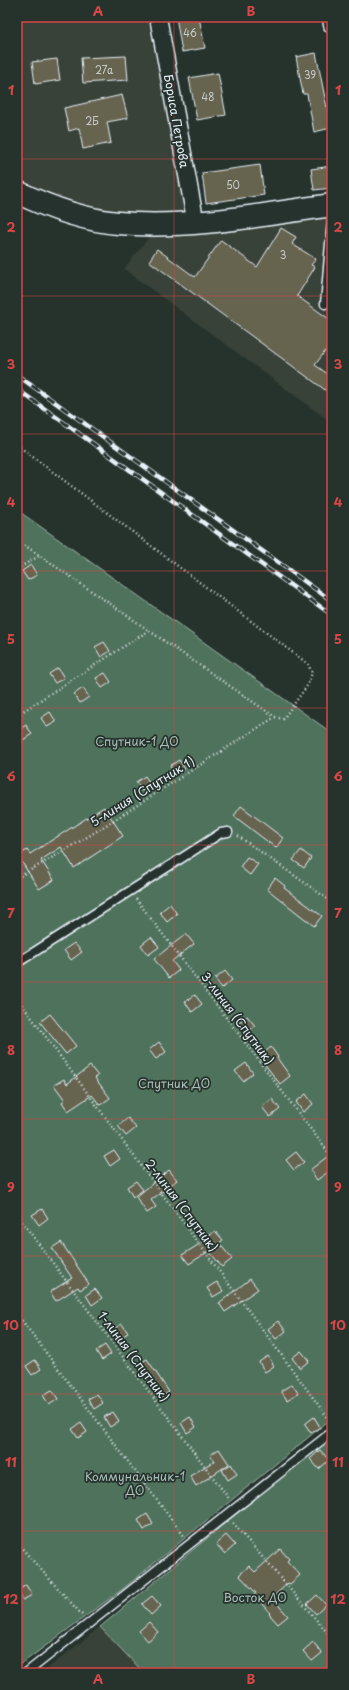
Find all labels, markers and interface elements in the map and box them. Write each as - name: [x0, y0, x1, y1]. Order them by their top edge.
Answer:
- text: A: [93, 1, 103, 20]
- text: B: [247, 1, 256, 20]
- house number: 46: [183, 25, 197, 40]
- house number: 27а: [95, 62, 114, 77]
- house number: 39: [304, 67, 316, 82]
- street label: Бориса Петрова: [160, 73, 194, 170]
- text: 1: [8, 80, 14, 99]
- text: 1: [335, 80, 341, 99]
- house number: 48: [202, 89, 214, 104]
- house number: 2Б: [85, 113, 99, 128]
- house number: 50: [226, 177, 240, 192]
- text: 2: [6, 217, 16, 236]
- text: 2: [333, 217, 343, 236]
- house number: 3: [280, 247, 286, 262]
- text: 3: [7, 354, 16, 373]
- text: 3: [334, 354, 343, 373]
- text: 4: [7, 492, 16, 511]
- text: 4: [334, 492, 343, 511]
- text: 5: [7, 629, 15, 648]
- text: 5: [334, 629, 342, 648]
- park label: Спутник-1 ДО: [95, 732, 179, 750]
- street label: 5-линия (Спутник 1): [86, 752, 198, 830]
- text: 6: [6, 766, 16, 785]
- text: 6: [333, 766, 343, 785]
- text: 7: [7, 903, 15, 922]
- text: 7: [334, 903, 342, 922]
- street label: 3-линия (Спутник): [197, 968, 279, 1068]
- text: 8: [7, 1040, 15, 1059]
- text: 8: [334, 1040, 342, 1059]
- park label: Спутник ДО: [138, 1074, 210, 1092]
- street label: 2-линия (Спутник): [141, 1155, 223, 1255]
- text: 9: [7, 1177, 15, 1196]
- text: 9: [334, 1177, 342, 1196]
- street label: 1-линия (Спутник): [94, 1307, 174, 1405]
- text: 10: [3, 1315, 19, 1334]
- text: 10: [330, 1315, 346, 1334]
- text: 11: [5, 1452, 17, 1471]
- text: 11: [332, 1452, 344, 1471]
- park label: Коммунальник-1 ДО: [85, 1467, 185, 1499]
- park label: Восток ДО: [223, 1588, 287, 1606]
- text: 12: [3, 1589, 19, 1608]
- text: 12: [330, 1589, 346, 1608]
- text: A: [93, 1669, 103, 1688]
- text: B: [247, 1669, 256, 1688]

